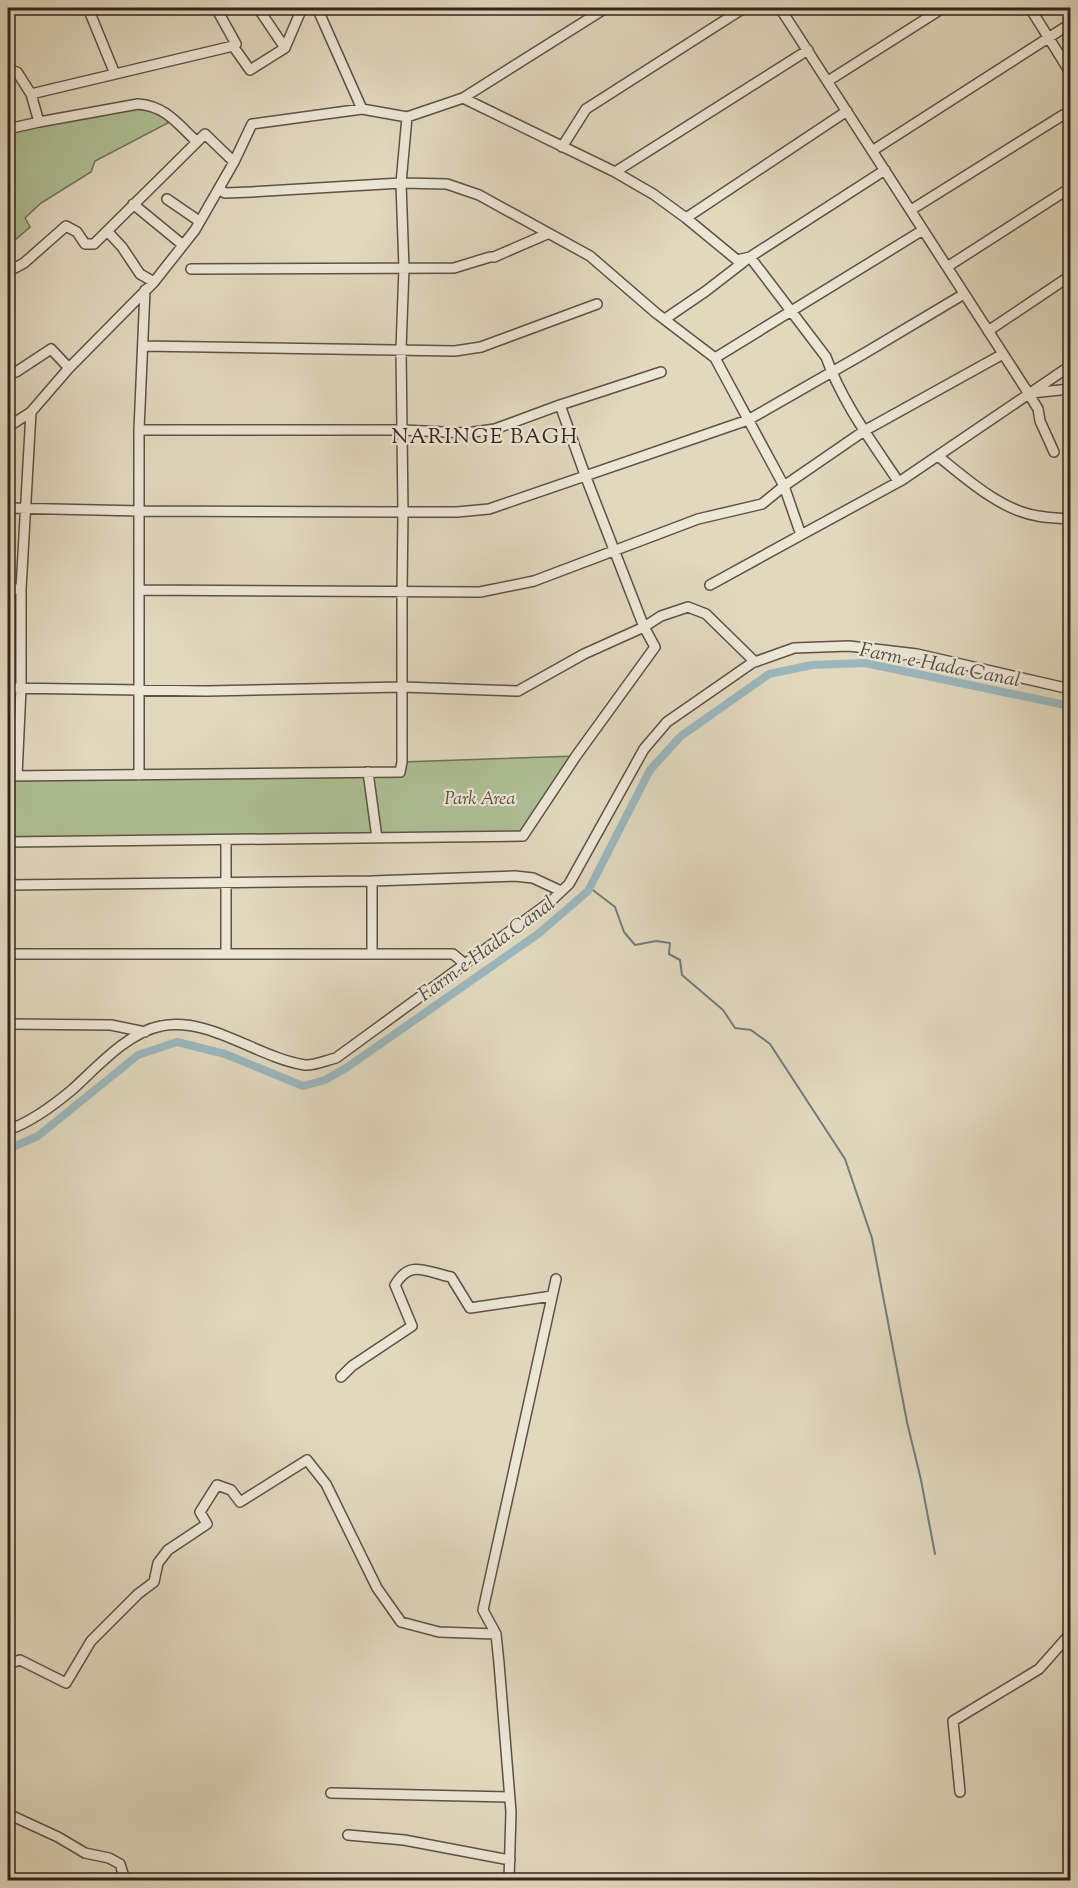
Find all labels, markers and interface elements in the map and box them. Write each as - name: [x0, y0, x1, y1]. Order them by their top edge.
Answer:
- district label: NARINGE BAGH: [391, 423, 579, 453]
- water label: Farm-e-Hada Canal: [857, 637, 1023, 696]
- park label: Park Area: [444, 787, 516, 813]
- water label: Farm-e-Hada Canal: [413, 890, 562, 1010]

